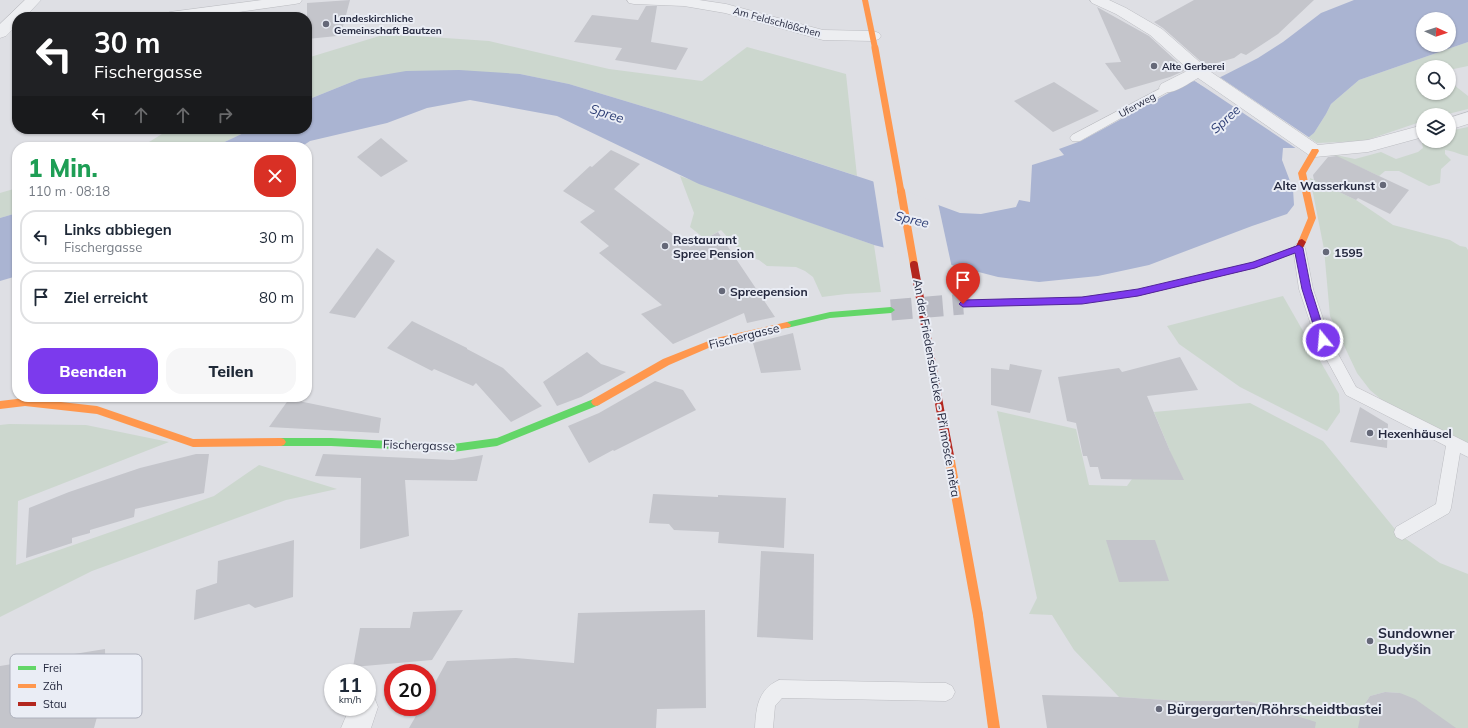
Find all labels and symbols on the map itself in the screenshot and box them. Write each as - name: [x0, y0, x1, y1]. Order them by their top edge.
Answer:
- street label: Am Feldschlößchen: [732, 4, 822, 40]
- place label: Landeskirchliche Gemeinschaft Bautzen: [334, 12, 442, 37]
- north arrow: [1416, 12, 1456, 52]
- marker: Landeskirchliche Gemeinschaft Bautzen: [321, 19, 331, 29]
- place label: Alte Gerberei: [1162, 60, 1225, 73]
- marker: Alte Gerberei: [1149, 61, 1159, 71]
- street label: Uferweg: [1116, 90, 1158, 120]
- water label: Spree: [588, 100, 626, 126]
- water label: Spree: [1207, 101, 1243, 137]
- place label: Alte Wasserkunst: [1274, 178, 1375, 193]
- marker: Alte Wasserkunst: [1378, 180, 1388, 190]
- water label: Spree: [893, 207, 931, 231]
- place label: Restaurant Spree Pension: [673, 232, 754, 261]
- marker: Restaurant Spree Pension: [660, 241, 670, 251]
- place label: 1595: [1334, 245, 1363, 260]
- marker: 1595: [1321, 247, 1331, 257]
- pin: [946, 263, 980, 304]
- street label: An der Friedensbrücke - Při mosće měra: [910, 278, 964, 498]
- place label: Spreepension: [730, 284, 808, 299]
- marker: Spreepension: [717, 286, 727, 296]
- position arrow: [1302, 319, 1344, 361]
- street label: Fischergasse: [707, 320, 781, 352]
- place label: Hexenhäusel: [1378, 426, 1452, 441]
- marker: Hexenhäusel: [1365, 428, 1375, 438]
- street label: Fischergasse: [383, 436, 455, 454]
- place label: Sundowner Budyšin: [1378, 624, 1455, 658]
- marker: Sundowner Budyšin: [1365, 636, 1375, 646]
- legend: [10, 654, 142, 718]
- text: Frei: [43, 661, 62, 675]
- speed limit sign: 20: [384, 664, 436, 716]
- text: Zäh: [43, 679, 63, 693]
- text: Stau: [43, 697, 67, 711]
- place label: Bürgergarten/Röhrscheidtbastei: [1167, 700, 1382, 718]
- marker: Bürgergarten/Röhrscheidtbastei: [1154, 704, 1164, 714]

